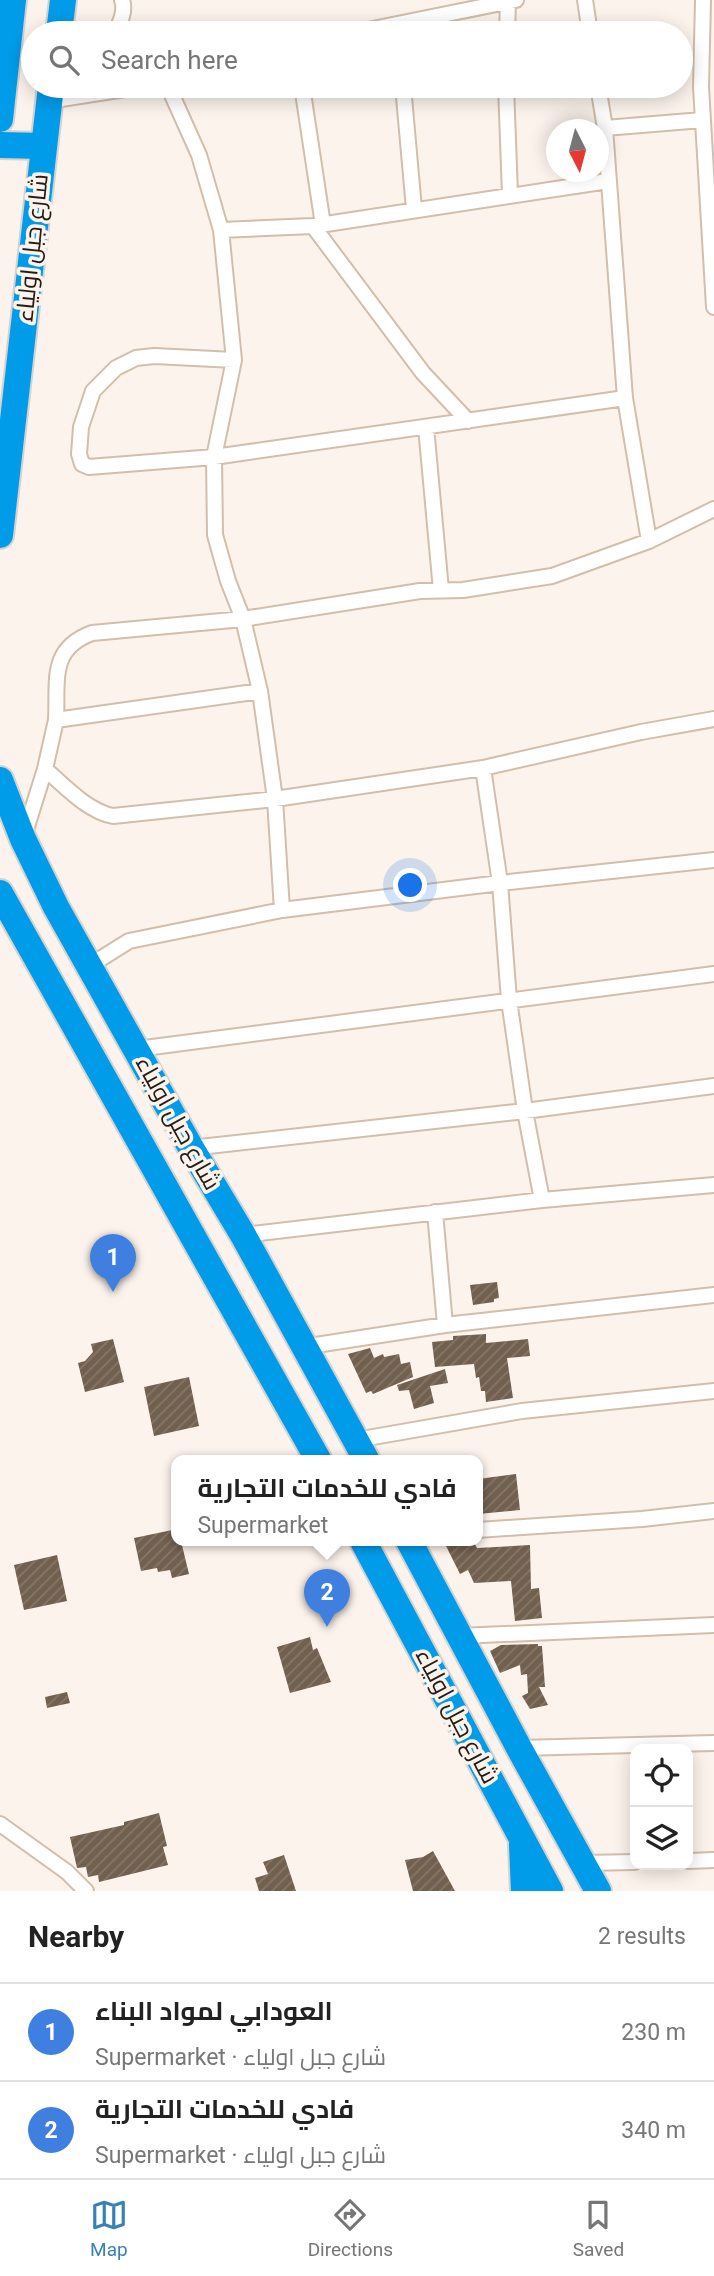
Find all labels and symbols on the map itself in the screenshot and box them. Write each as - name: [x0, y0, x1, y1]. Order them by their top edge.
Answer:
- north arrow: [546, 119, 609, 182]
- street label: شارع جبل اولياء: [10, 173, 56, 324]
- your location: [393, 868, 427, 902]
- street label: شارع جبل اولياء: [128, 1051, 226, 1196]
- pin: 1: [90, 1234, 136, 1292]
- pin: 2: [304, 1569, 350, 1627]
- street label: شارع جبل اولياء: [408, 1644, 504, 1789]

